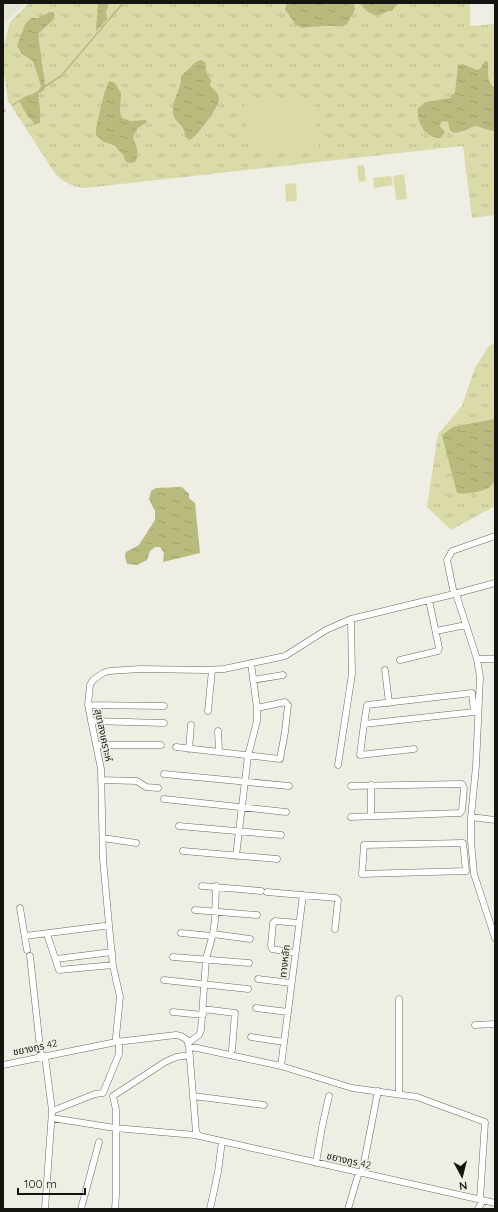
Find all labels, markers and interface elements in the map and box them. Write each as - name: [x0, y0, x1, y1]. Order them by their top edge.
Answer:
- street label: สุขาสงเคราะห์: [92, 708, 115, 763]
- street label: ทางหลัก: [276, 944, 293, 978]
- street label: ชยางกูร 42: [12, 1036, 59, 1059]
- street label: ชยางกูร 42: [325, 1149, 373, 1172]
- north arrow: [442, 1156, 482, 1196]
- scale bar: [18, 1170, 85, 1196]
- text: 100 m: [24, 1176, 57, 1191]
- text: N: [458, 1178, 468, 1193]

